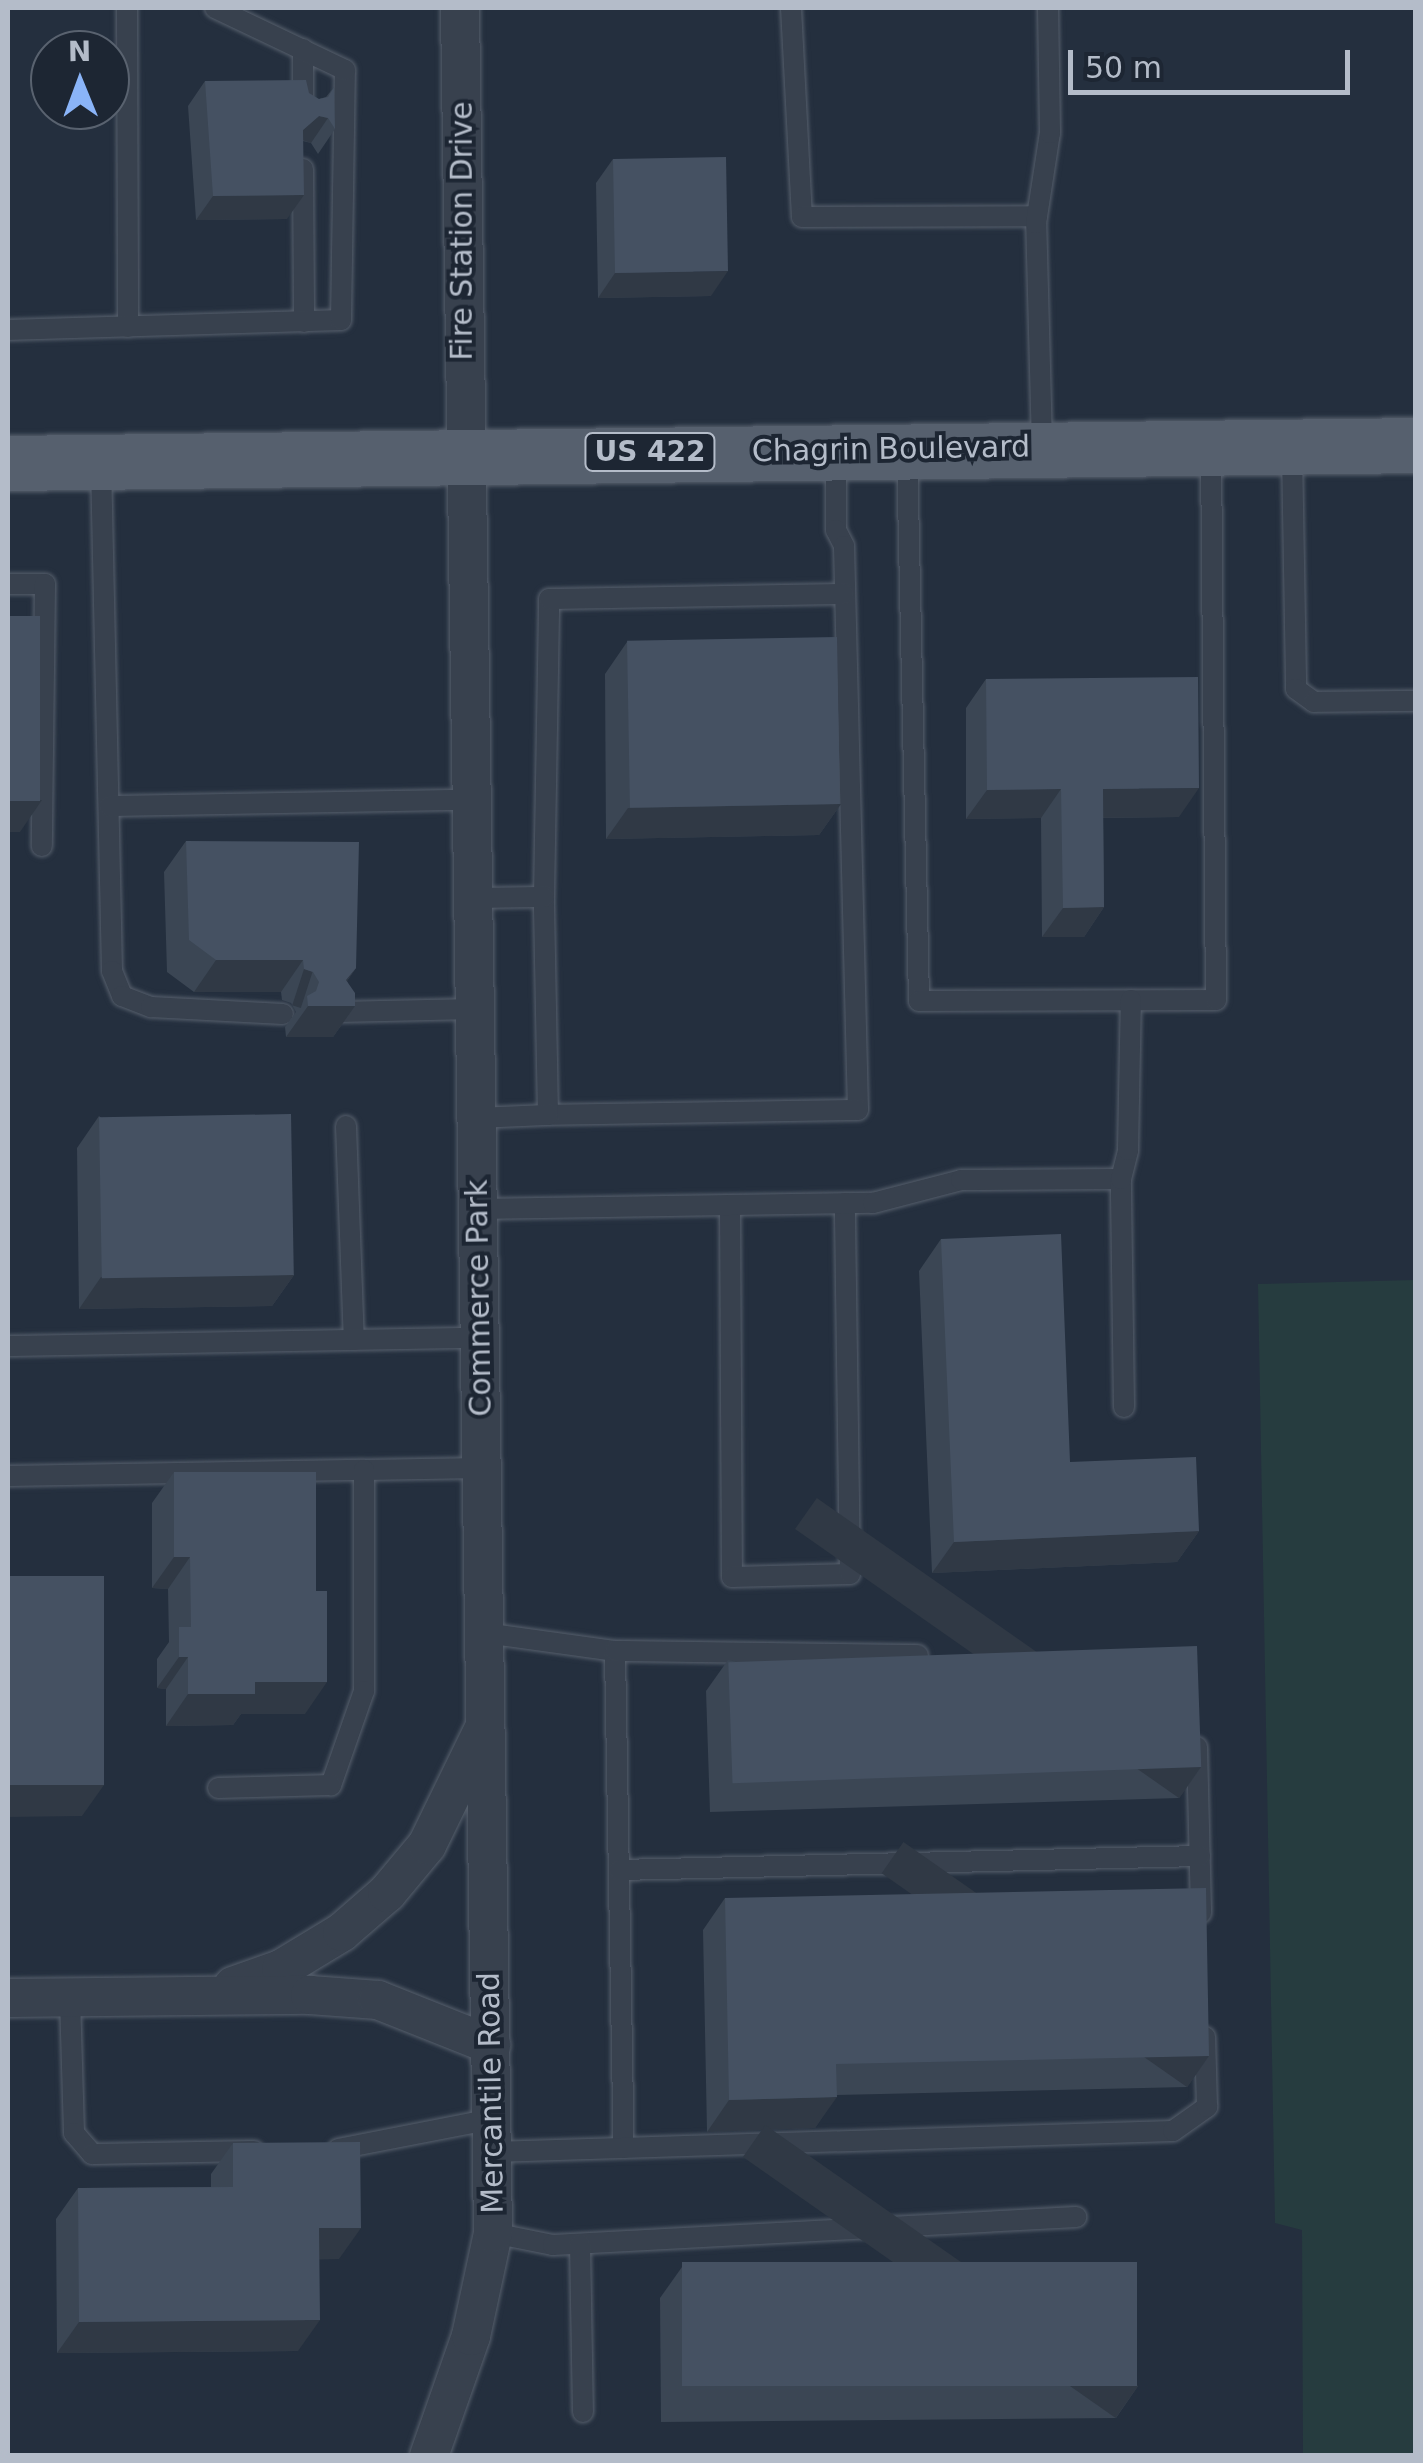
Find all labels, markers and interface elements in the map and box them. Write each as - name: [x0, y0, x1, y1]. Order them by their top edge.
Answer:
- north arrow: [30, 30, 130, 130]
- scale bar: [1073, 30, 1356, 92]
- text: N: [67, 35, 92, 68]
- text: 50 m: [1085, 50, 1162, 85]
- street label: Fire Station Drive: [444, 101, 480, 361]
- road number: US 422: [582, 429, 718, 475]
- street label: Chagrin Boulevard: [752, 429, 1030, 469]
- street label: Commerce Park: [459, 1179, 499, 1417]
- street label: Mercantile Road: [471, 1972, 511, 2214]

